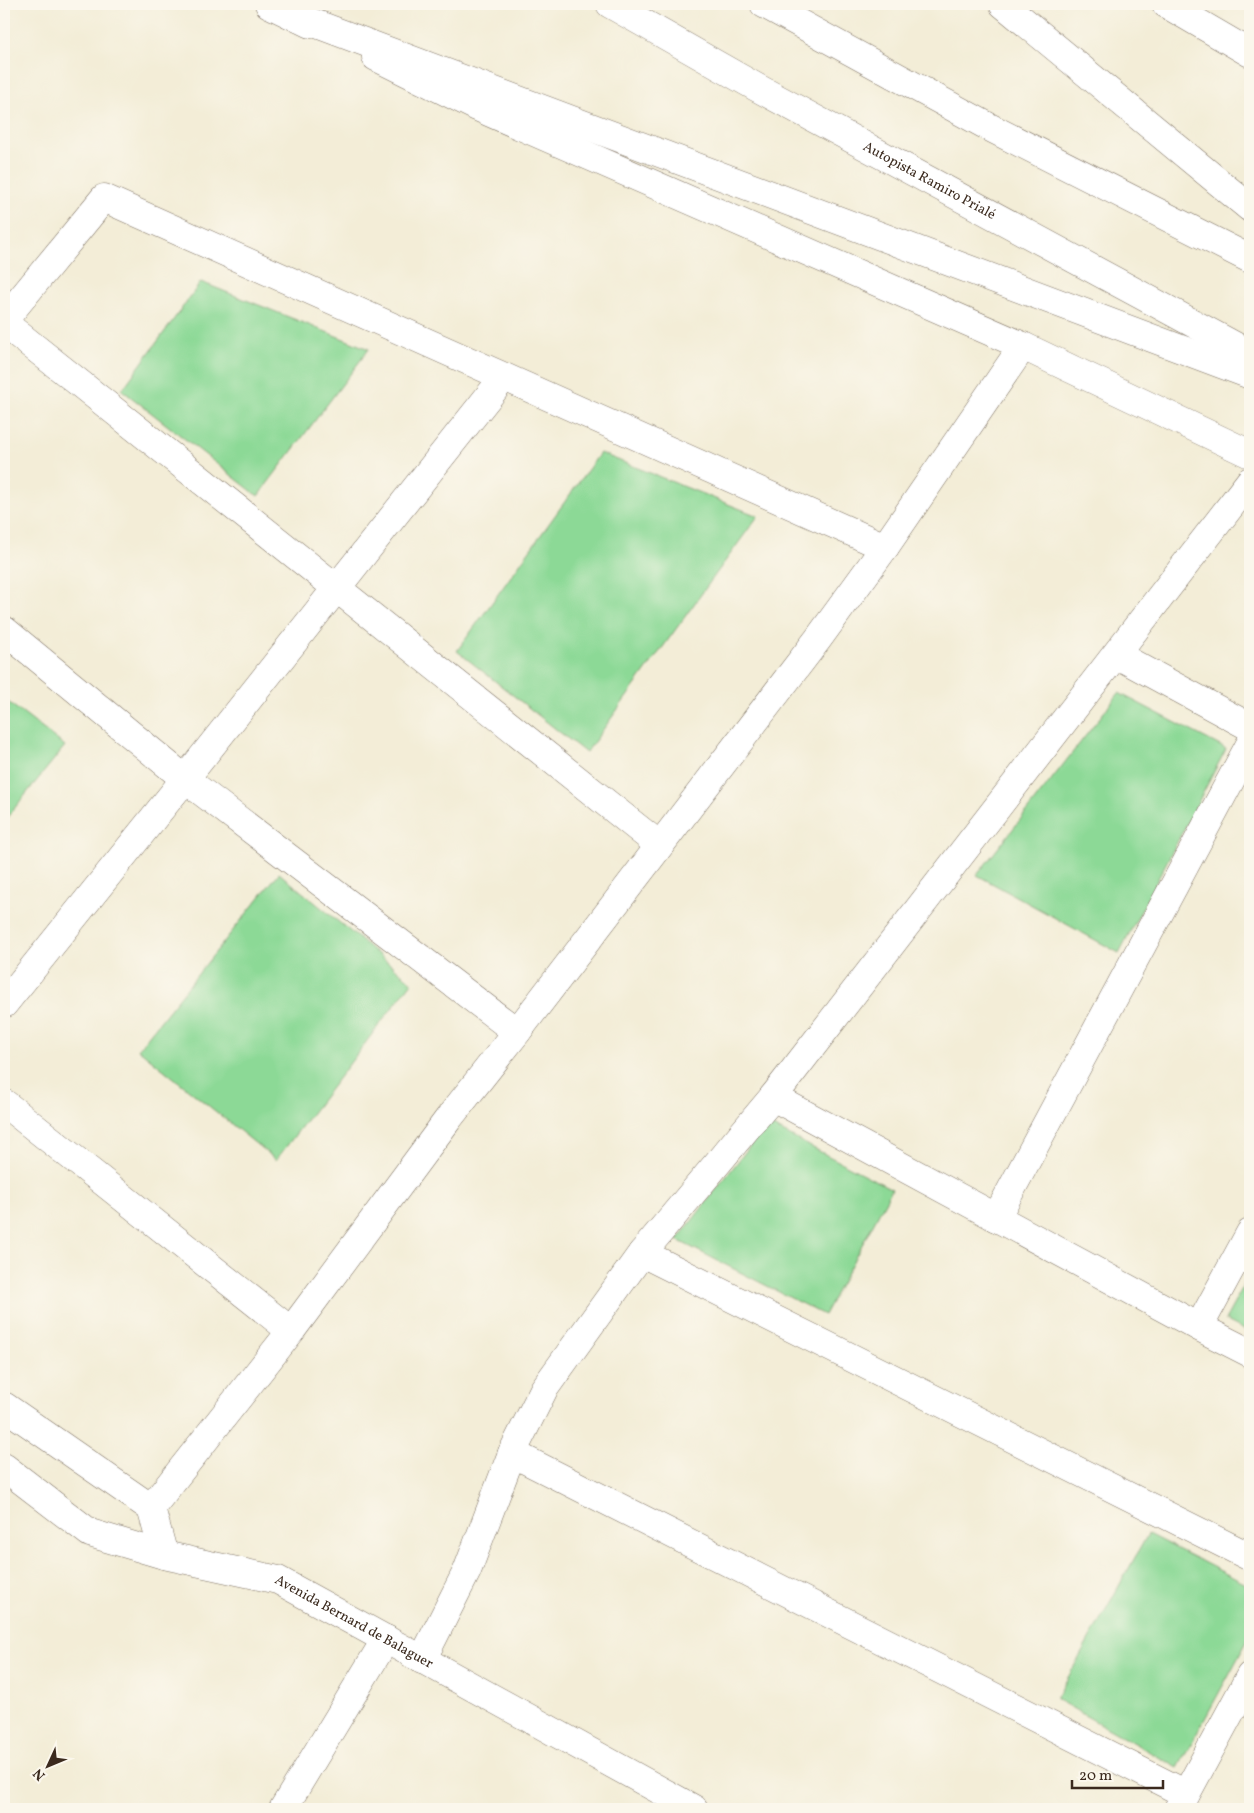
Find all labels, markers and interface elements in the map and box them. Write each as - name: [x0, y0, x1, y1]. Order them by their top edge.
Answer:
- street label: Autopista Ramiro Prialé: [860, 137, 999, 224]
- street label: Avenida Bernard de Balaguer: [271, 1571, 437, 1673]
- north arrow: [22, 1740, 72, 1790]
- scale bar: [1072, 1758, 1163, 1790]
- text: N: [29, 1764, 50, 1784]
- text: 20 m: [1079, 1766, 1112, 1787]

